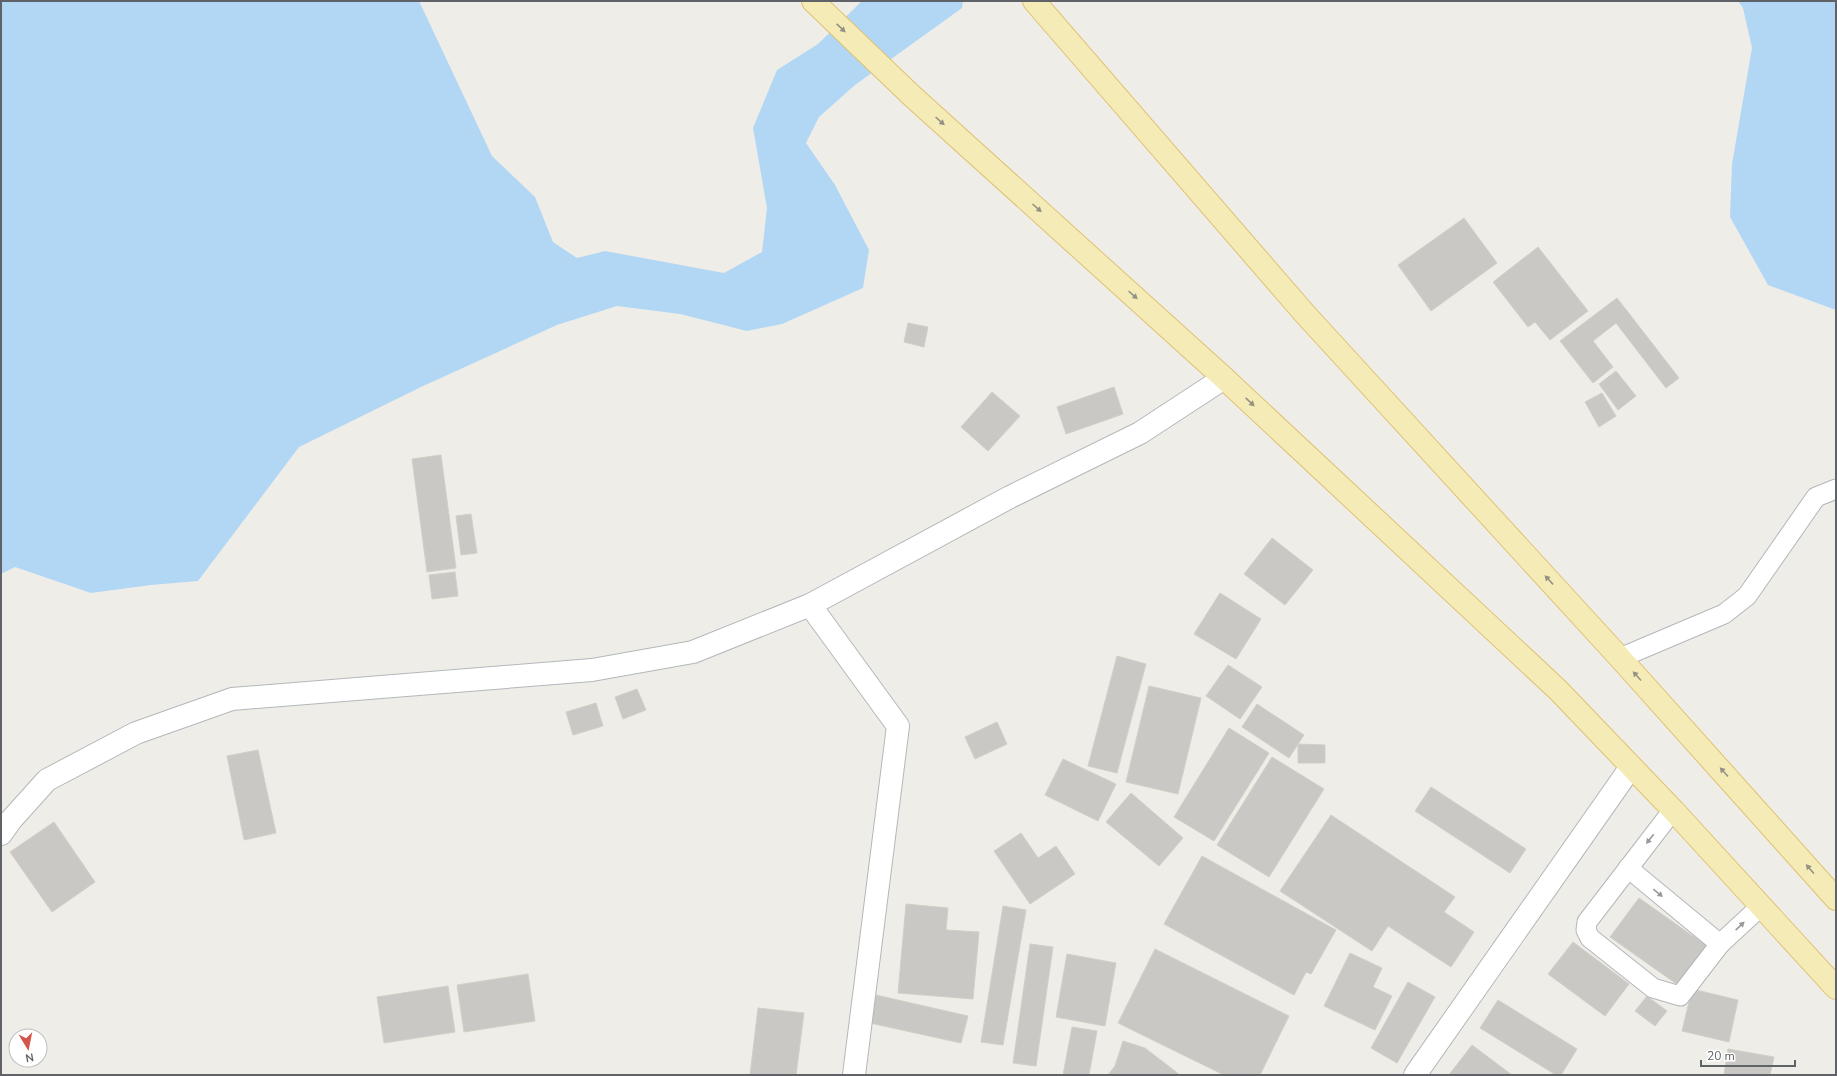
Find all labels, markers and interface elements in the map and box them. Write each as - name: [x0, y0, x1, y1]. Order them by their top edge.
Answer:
- one-way arrow: [836, 23, 846, 33]
- one-way arrow: [935, 116, 946, 125]
- one-way arrow: [1032, 203, 1042, 213]
- one-way arrow: [1128, 291, 1138, 300]
- one-way arrow: [1245, 397, 1255, 407]
- one-way arrow: [1544, 575, 1554, 585]
- one-way arrow: [1632, 671, 1641, 681]
- one-way arrow: [1719, 767, 1728, 778]
- one-way arrow: [1646, 834, 1654, 844]
- one-way arrow: [1806, 864, 1815, 875]
- one-way arrow: [1652, 889, 1663, 897]
- one-way arrow: [1735, 921, 1745, 930]
- north arrow: [8, 1028, 48, 1068]
- scale bar: [1701, 1042, 1795, 1068]
- text: 20 m: [1707, 1048, 1735, 1064]
- text: N: [24, 1049, 35, 1065]

